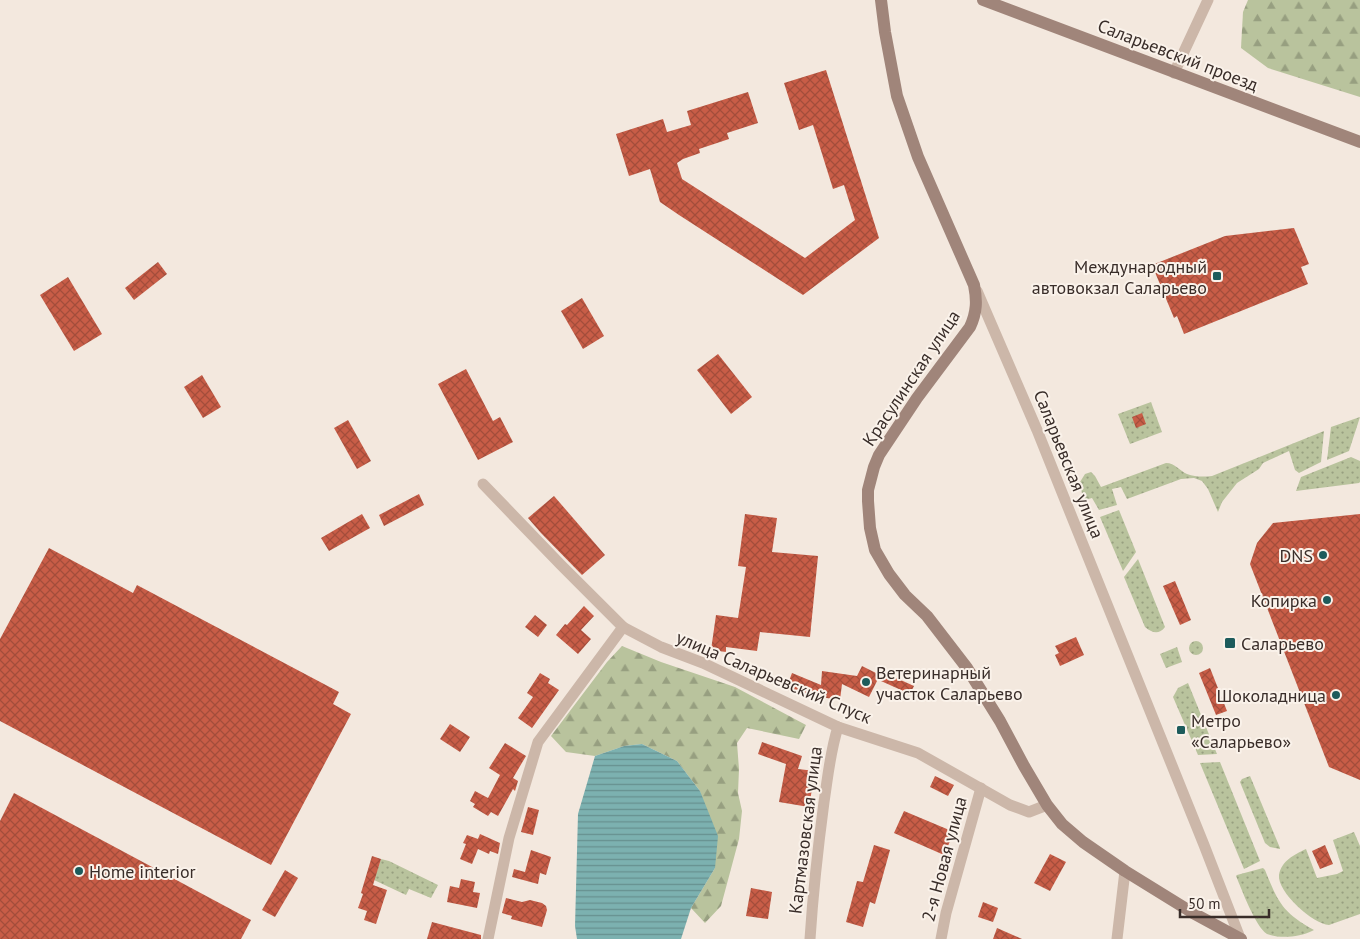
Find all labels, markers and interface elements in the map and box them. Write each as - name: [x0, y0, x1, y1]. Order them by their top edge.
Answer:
- street label: Саларьевский проезд: [1094, 14, 1262, 96]
- place label: Международный автовокзал Саларьево: [1032, 255, 1207, 299]
- marker: Международный автовокзал Саларьево: [1211, 270, 1223, 282]
- street label: Красулинская улица: [857, 306, 965, 450]
- street label: Саларьевская улица: [1029, 386, 1109, 542]
- place label: DNS: [1280, 544, 1313, 567]
- marker: DNS: [1317, 549, 1329, 561]
- place label: Копирка: [1251, 589, 1317, 612]
- marker: Копирка: [1321, 594, 1333, 606]
- street label: улица Саларьевский Спуск: [673, 625, 875, 729]
- place label: Саларьево: [1241, 632, 1324, 655]
- marker: Саларьево: [1223, 636, 1237, 650]
- place label: Ветеринарный участок Саларьево: [876, 661, 1023, 705]
- marker: Ветеринарный участок Саларьево: [860, 676, 872, 688]
- place label: Шоколадница: [1217, 684, 1326, 707]
- marker: Шоколадница: [1330, 689, 1342, 701]
- place label: Метро «Саларьево»: [1191, 709, 1291, 753]
- marker: Метро «Саларьево»: [1175, 724, 1187, 736]
- street label: Картмазовская улица: [783, 745, 827, 915]
- street label: 2-я Новая улица: [916, 794, 972, 924]
- place label: Home interior: [89, 860, 196, 883]
- marker: Home interior: [73, 865, 85, 877]
- scale bar: [1180, 886, 1269, 918]
- text: 50 m: [1188, 894, 1221, 913]

